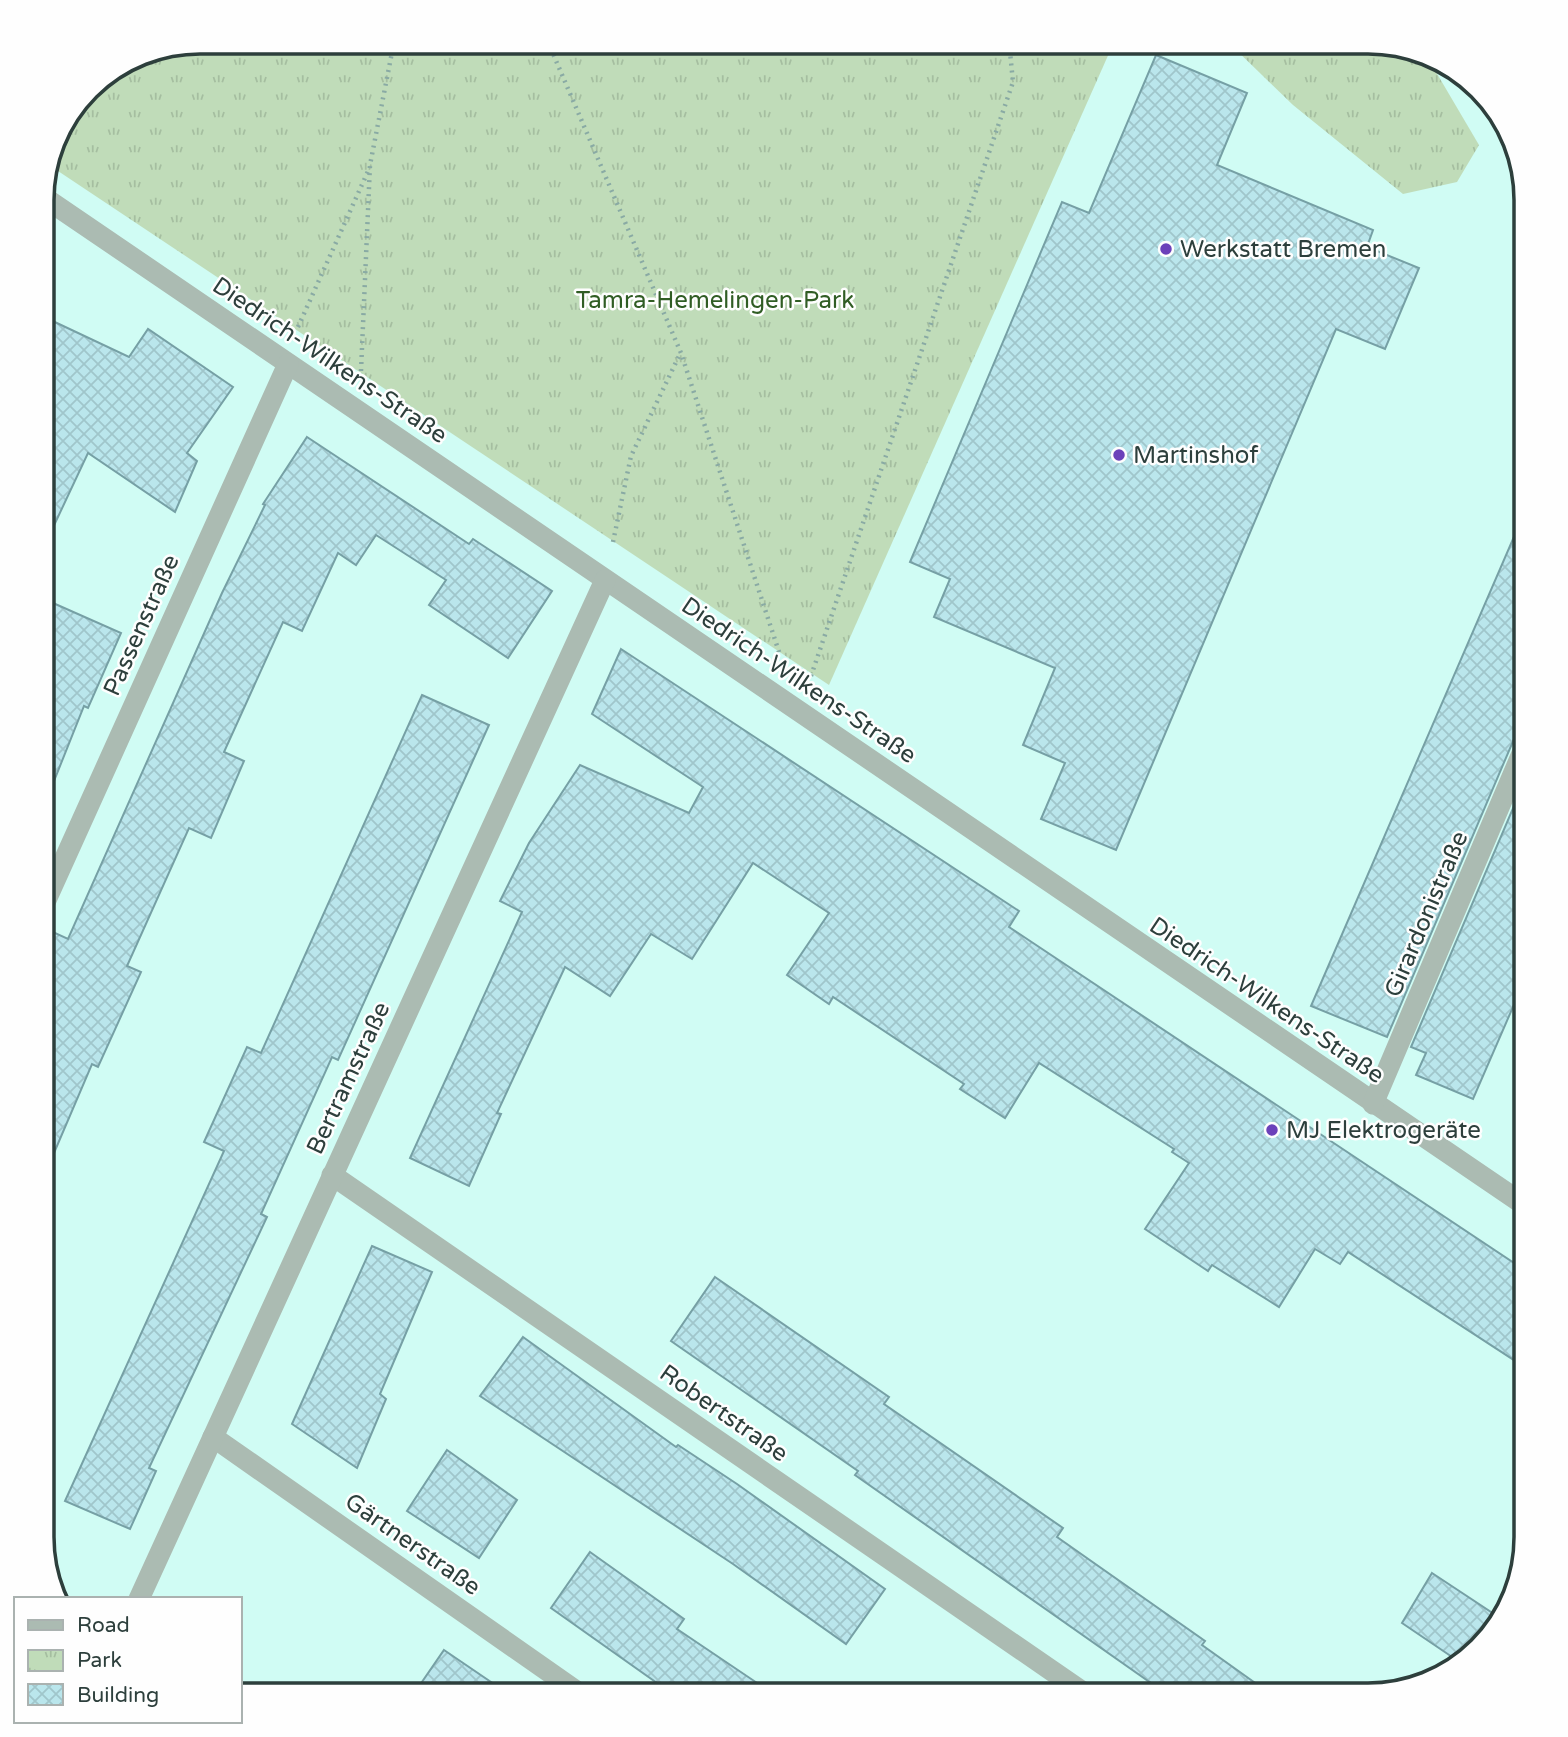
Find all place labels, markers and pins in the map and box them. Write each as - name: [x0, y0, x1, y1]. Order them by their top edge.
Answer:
- place label: Werkstatt Bremen: [1180, 235, 1386, 264]
- marker: Werkstatt Bremen: [1158, 241, 1174, 257]
- place label: Martinshof: [1133, 441, 1259, 470]
- marker: Martinshof: [1111, 447, 1127, 463]
- place label: MJ Elektrogeräte: [1286, 1116, 1481, 1145]
- marker: MJ Elektrogeräte: [1264, 1122, 1280, 1138]

